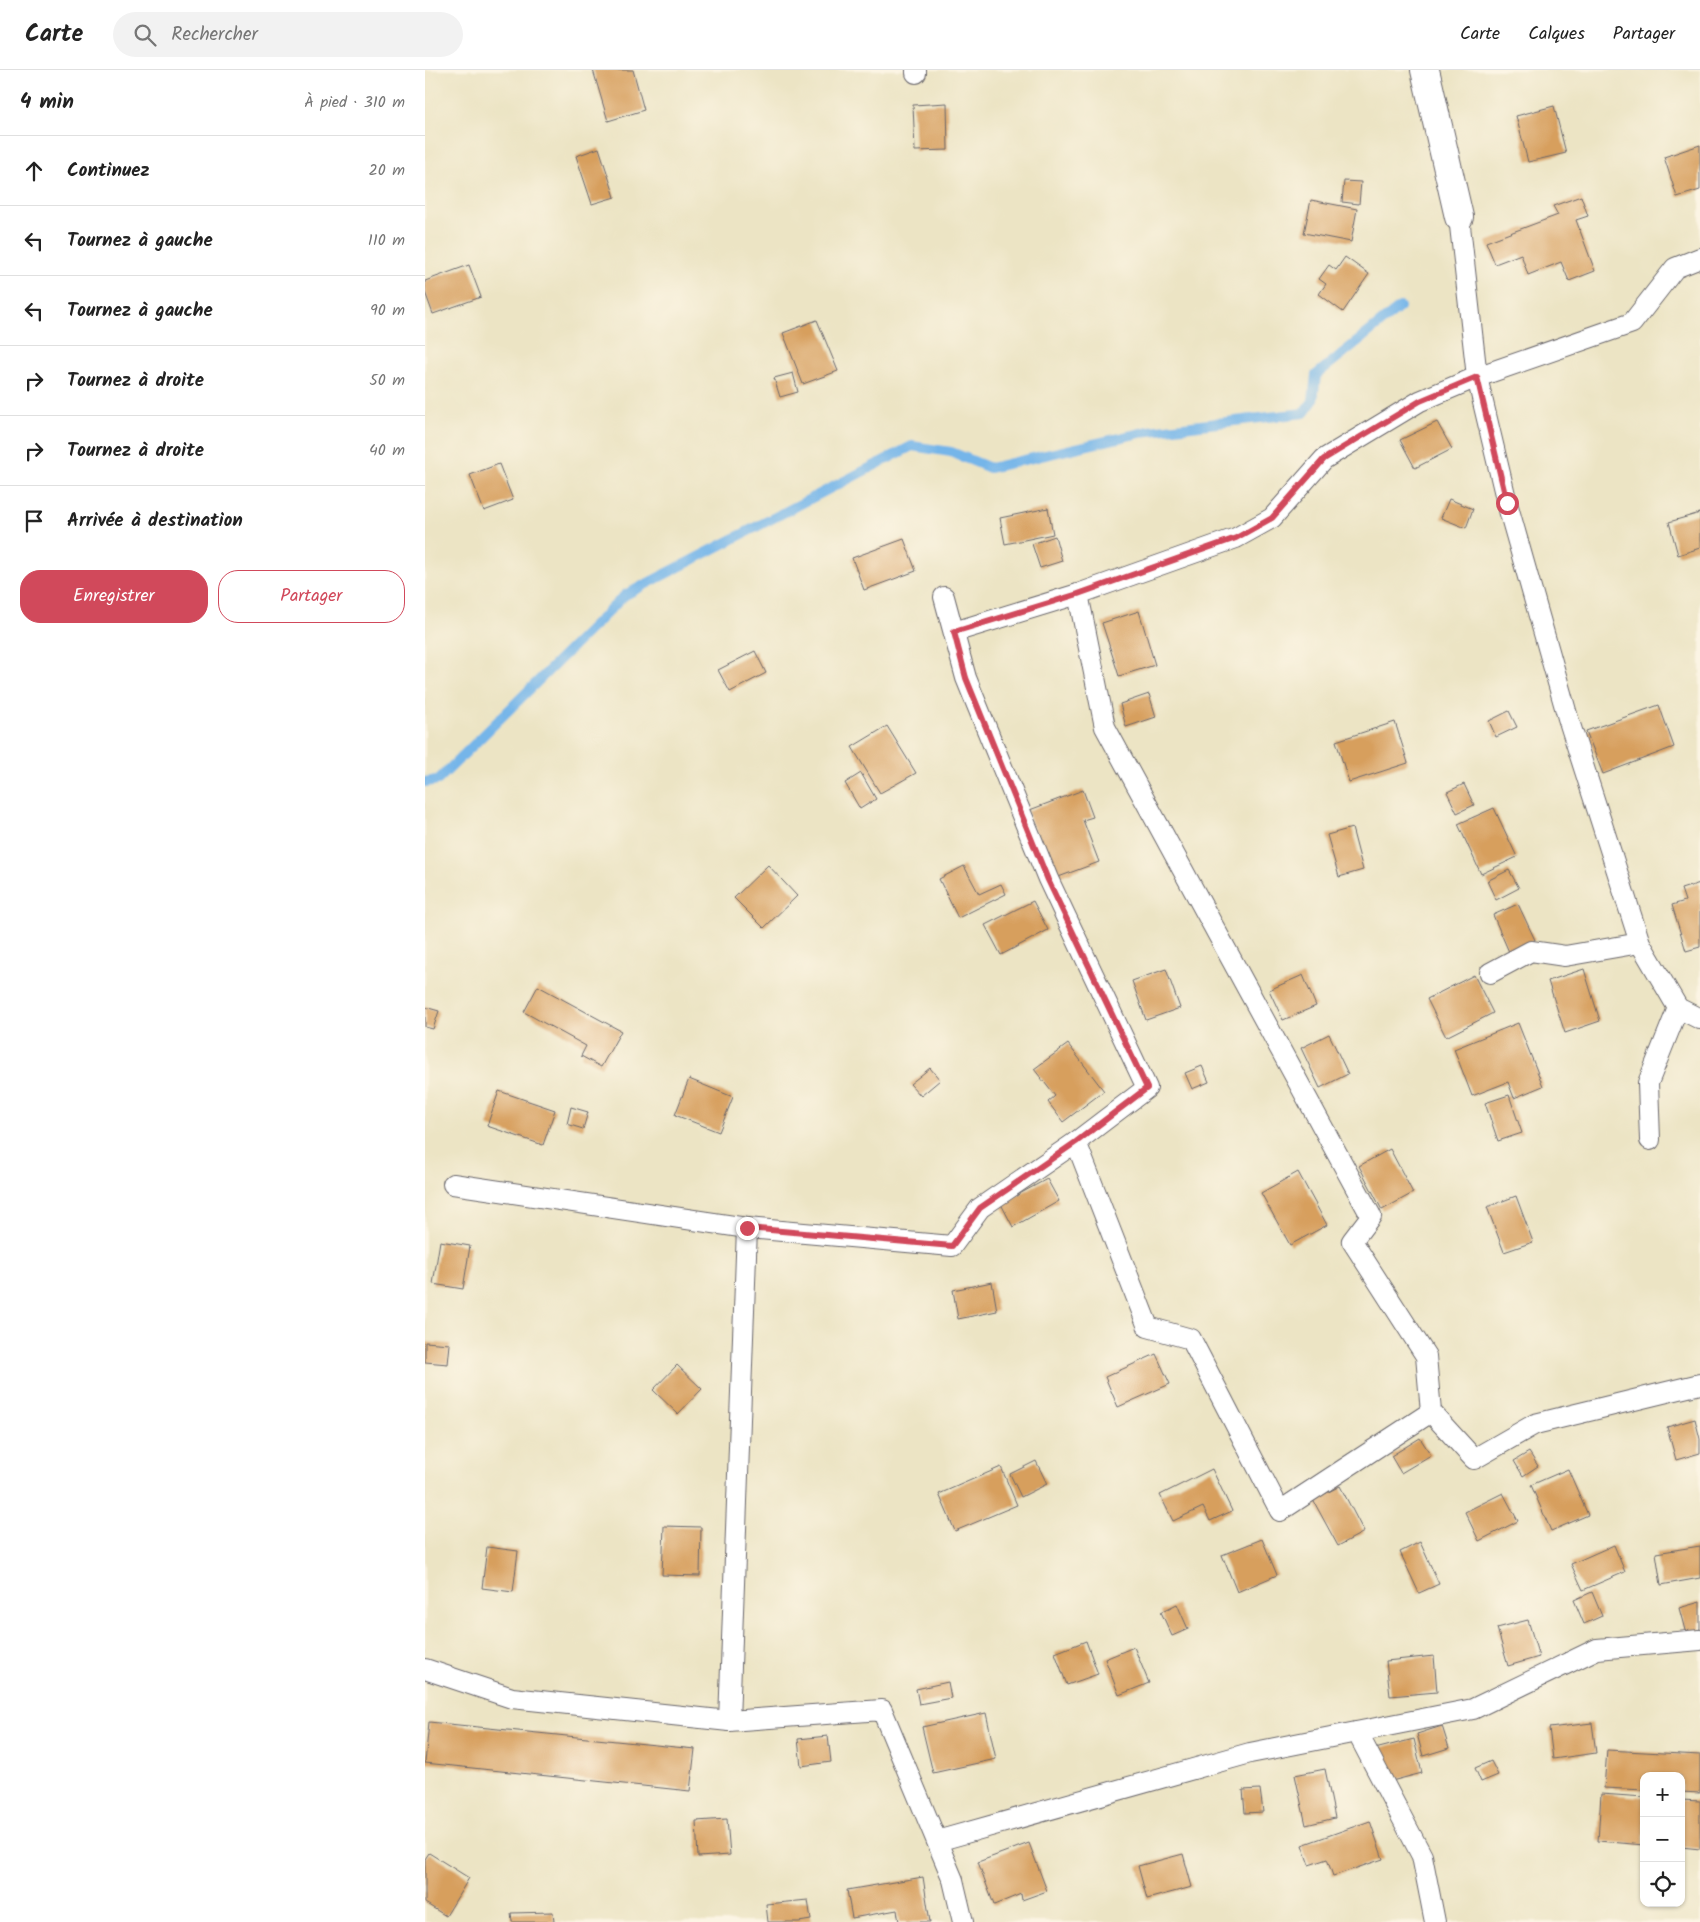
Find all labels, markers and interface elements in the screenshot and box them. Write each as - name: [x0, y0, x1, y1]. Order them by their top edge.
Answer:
- search box: [113, 12, 463, 57]
- text: Carte: [25, 15, 83, 54]
- text: Rechercher: [171, 20, 258, 50]
- text: Carte: [1460, 20, 1500, 49]
- text: Calques: [1528, 20, 1585, 49]
- text: Partager: [1613, 20, 1675, 49]
- icon: search: [131, 21, 159, 49]
- text: 4 min: [20, 86, 74, 119]
- text: À pied · 310 m: [304, 90, 405, 115]
- text: Continuez: [67, 156, 150, 186]
- icon: ahead: [20, 157, 48, 185]
- text: 20 m: [369, 158, 405, 183]
- text: Tournez à gauche: [67, 226, 213, 256]
- icon: left: [20, 227, 48, 255]
- text: 110 m: [368, 228, 405, 253]
- text: Tournez à gauche: [67, 296, 213, 326]
- icon: left: [20, 297, 48, 325]
- text: 90 m: [370, 298, 405, 323]
- text: Tournez à droite: [67, 366, 204, 396]
- icon: right: [20, 367, 48, 395]
- text: 50 m: [369, 368, 405, 393]
- text: Tournez à droite: [67, 436, 204, 466]
- icon: right: [20, 437, 48, 465]
- text: 40 m: [369, 438, 405, 463]
- route start: [1496, 492, 1519, 515]
- text: Arrivée à destination: [67, 506, 243, 536]
- icon: arrive: [20, 507, 48, 535]
- button: Enregistrer: [20, 570, 208, 623]
- button: Partager: [218, 570, 405, 623]
- route end: [736, 1217, 759, 1240]
- map controls: [1640, 1772, 1685, 1907]
- button: +: [1640, 1772, 1685, 1817]
- button: −: [1640, 1817, 1685, 1862]
- button: locate: [1640, 1862, 1685, 1907]

